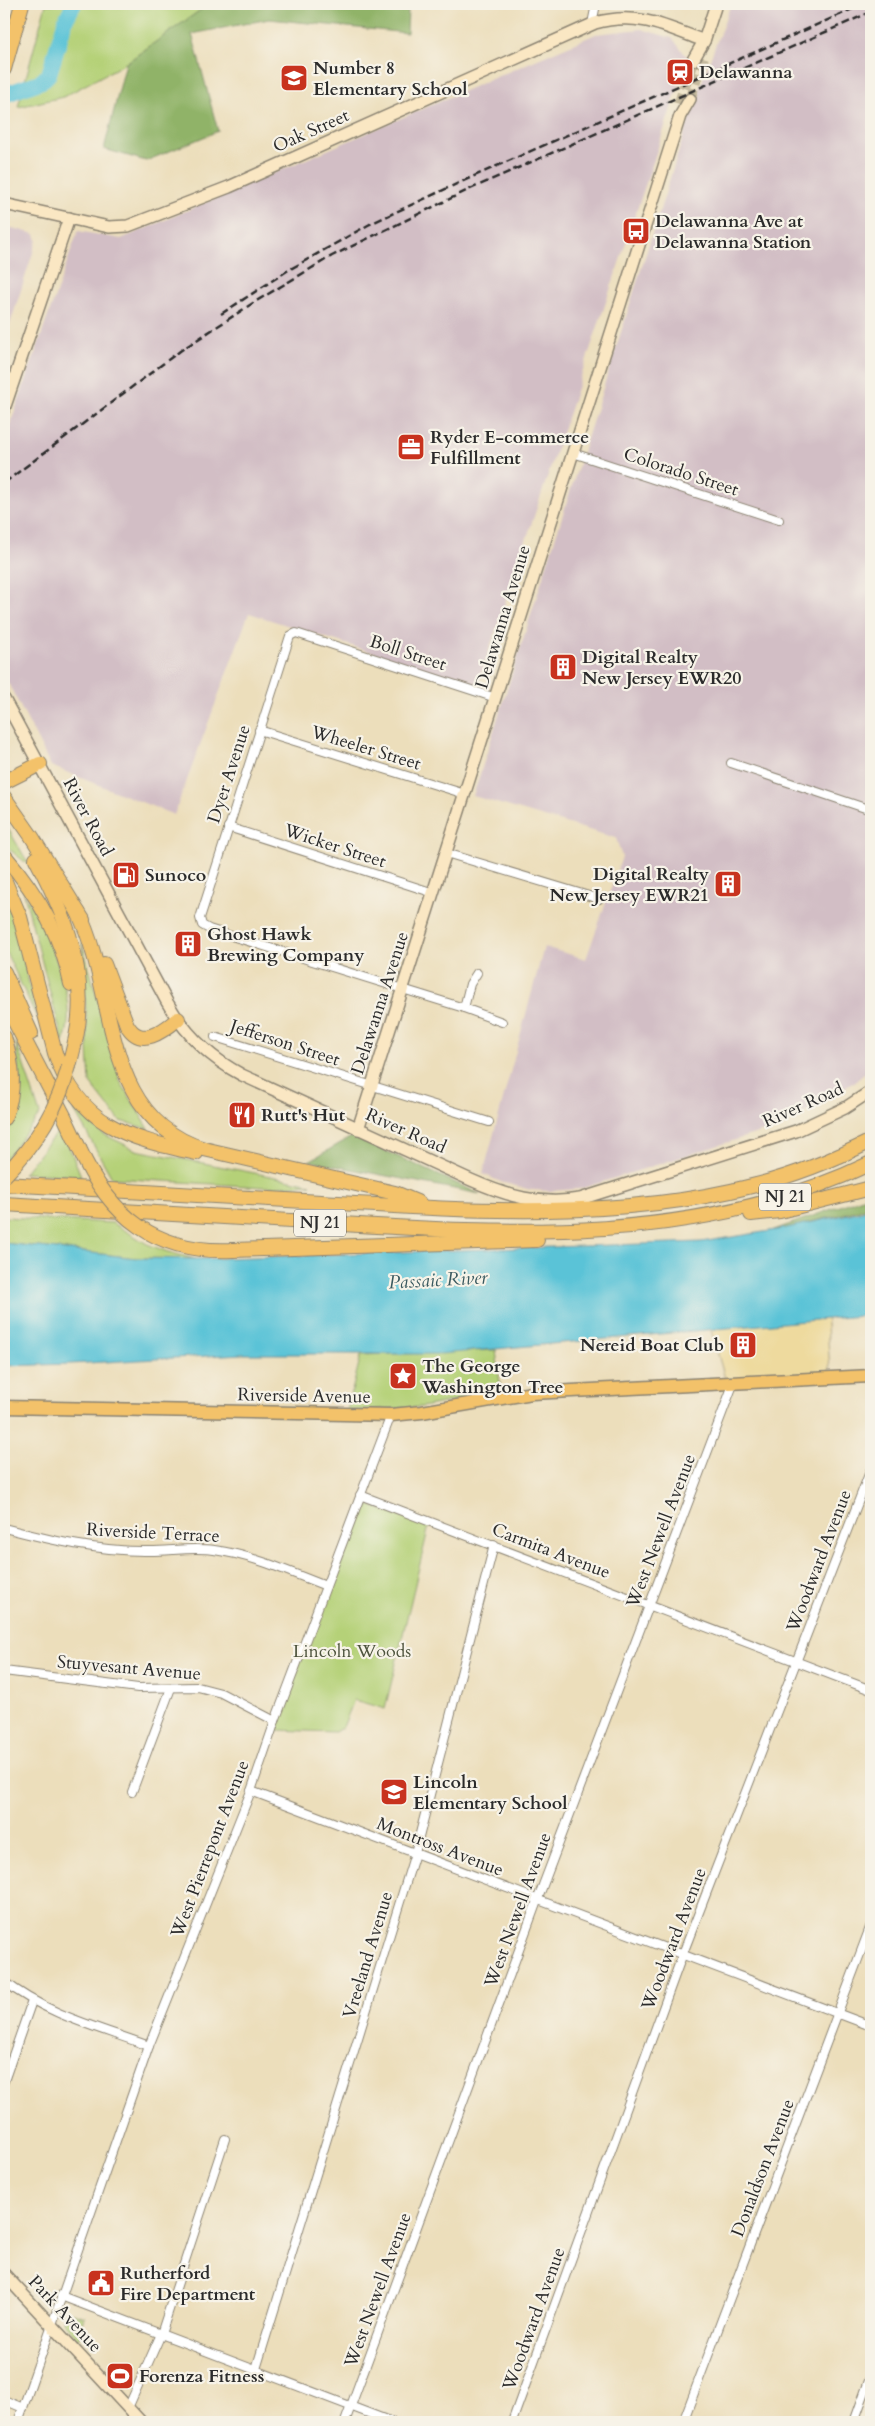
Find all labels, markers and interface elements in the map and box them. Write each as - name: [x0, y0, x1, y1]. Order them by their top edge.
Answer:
- place label: Number 8 Elementary School: [313, 56, 467, 102]
- station icon: Delawanna: [665, 57, 695, 87]
- place label: Delawanna: [699, 60, 792, 85]
- school or university icon: Number 8 Elementary School: [279, 63, 309, 93]
- street label: Oak Street: [269, 103, 353, 159]
- place label: Delawanna Ave at Delawanna Station: [655, 209, 812, 255]
- bus stop icon: Delawanna Ave at Delawanna Station: [621, 216, 651, 246]
- place label: Ryder E-commerce Fulfillment: [430, 425, 589, 471]
- office icon: Ryder E-commerce Fulfillment: [396, 432, 426, 462]
- street label: Colorado Street: [620, 442, 742, 502]
- street label: Delawanna Avenue: [469, 542, 537, 692]
- street label: Boll Street: [366, 629, 450, 677]
- place label: Digital Realty New Jersey EWR20: [582, 645, 741, 691]
- building icon: Digital Realty New Jersey EWR20: [548, 652, 578, 682]
- street label: Wheeler Street: [307, 719, 424, 777]
- street label: Dyer Avenue: [201, 722, 257, 826]
- street label: River Road: [57, 773, 119, 861]
- street label: Wicker Street: [280, 817, 389, 874]
- fuel station icon: Sunoco: [111, 860, 141, 890]
- place label: Digital Realty New Jersey EWR21: [550, 862, 710, 908]
- place label: Sunoco: [145, 863, 206, 888]
- building icon: Digital Realty New Jersey EWR21: [713, 869, 743, 899]
- place label: Ghost Hawk Brewing Company: [207, 922, 365, 968]
- street label: Delawanna Avenue: [345, 928, 415, 1078]
- building icon: Ghost Hawk Brewing Company: [173, 929, 203, 959]
- street label: Jefferson Street: [224, 1013, 343, 1073]
- street label: River Road: [759, 1076, 848, 1134]
- restaurant icon: Rutt's Hut: [227, 1100, 257, 1130]
- street label: River Road: [362, 1102, 451, 1160]
- place label: Rutt's Hut: [261, 1103, 346, 1128]
- road number: NJ 21: [759, 1184, 811, 1210]
- road number: NJ 21: [294, 1210, 346, 1236]
- water label: Passaic River: [388, 1264, 489, 1296]
- building icon: Nereid Boat Club: [728, 1330, 758, 1360]
- place label: Nereid Boat Club: [580, 1333, 724, 1358]
- place label: The George Washington Tree: [421, 1354, 563, 1400]
- place icon: The George Washington Tree: [388, 1361, 418, 1391]
- street label: Riverside Avenue: [237, 1382, 371, 1410]
- street label: West Newell Avenue: [620, 1450, 702, 1613]
- street label: Woodward Avenue: [780, 1486, 858, 1637]
- street label: Riverside Terrace: [86, 1517, 220, 1549]
- street label: Carmita Avenue: [488, 1517, 614, 1585]
- park label: Lincoln Woods: [293, 1639, 411, 1664]
- street label: Stuyvesant Avenue: [56, 1649, 202, 1687]
- street label: West Pierrepont Avenue: [164, 1757, 255, 1942]
- place label: Lincoln Elementary School: [413, 1770, 567, 1816]
- school or university icon: Lincoln Elementary School: [379, 1777, 409, 1807]
- street label: Montross Avenue: [373, 1811, 507, 1883]
- street label: West Newell Avenue: [478, 1829, 558, 1992]
- street label: Woodward Avenue: [635, 1864, 713, 2015]
- street label: Vreeland Avenue: [337, 1888, 399, 2022]
- street label: Donaldson Avenue: [725, 2096, 801, 2240]
- street label: West Newell Avenue: [338, 2209, 418, 2372]
- street label: Woodward Avenue: [496, 2244, 571, 2395]
- place label: Rutherford Fire Department: [120, 2261, 256, 2307]
- public building icon: Rutherford Fire Department: [86, 2268, 116, 2298]
- street label: Park Avenue: [22, 2270, 108, 2358]
- sports icon: Forenza Fitness: [105, 2361, 135, 2391]
- place label: Forenza Fitness: [139, 2364, 264, 2389]

